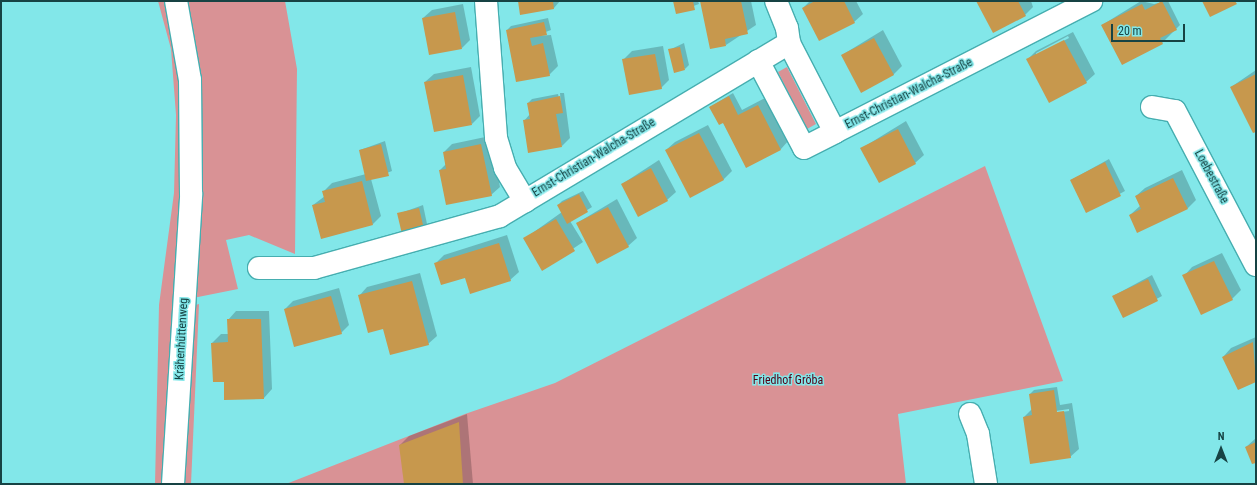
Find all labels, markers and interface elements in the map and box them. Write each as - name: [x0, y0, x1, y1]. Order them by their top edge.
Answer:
- scale bar: [1113, 16, 1187, 42]
- text: 20 m: [1118, 24, 1142, 38]
- street label: Ernst-Christian-Walcha-Straße: [843, 56, 975, 132]
- street label: Ernst-Christian-Walcha-Straße: [530, 115, 658, 201]
- street label: Loebestraße: [1191, 148, 1231, 206]
- street label: Krähenhüttenweg: [173, 297, 191, 381]
- park label: Friedhof Gröba: [753, 374, 823, 388]
- north arrow: [1201, 429, 1241, 469]
- text: N: [1218, 430, 1224, 443]

